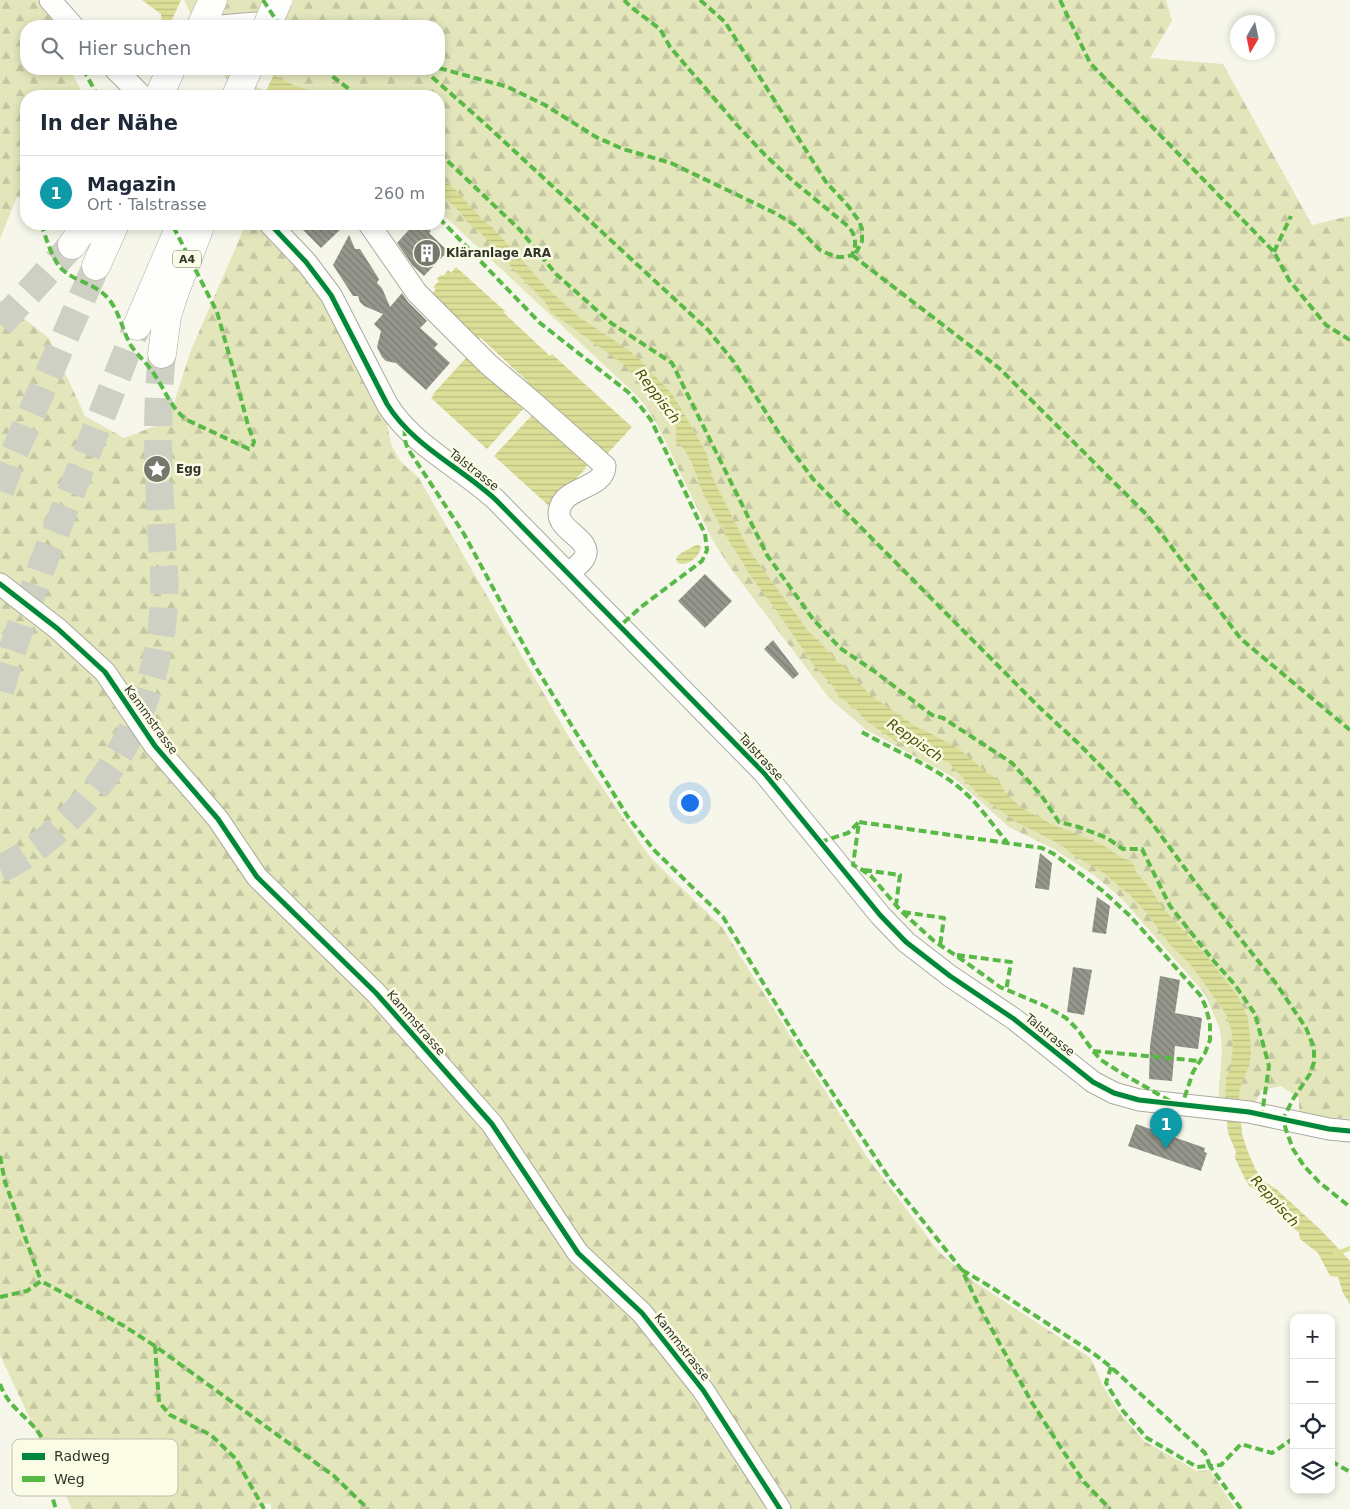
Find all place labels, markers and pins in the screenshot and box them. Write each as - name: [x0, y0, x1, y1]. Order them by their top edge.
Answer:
- building icon: Kläranlage ARA: [412, 238, 442, 268]
- place label: Kläranlage ARA: [446, 246, 552, 260]
- place icon: Egg: [142, 454, 172, 484]
- place label: Egg: [176, 462, 201, 476]
- pin: 1: [1150, 1108, 1182, 1149]

